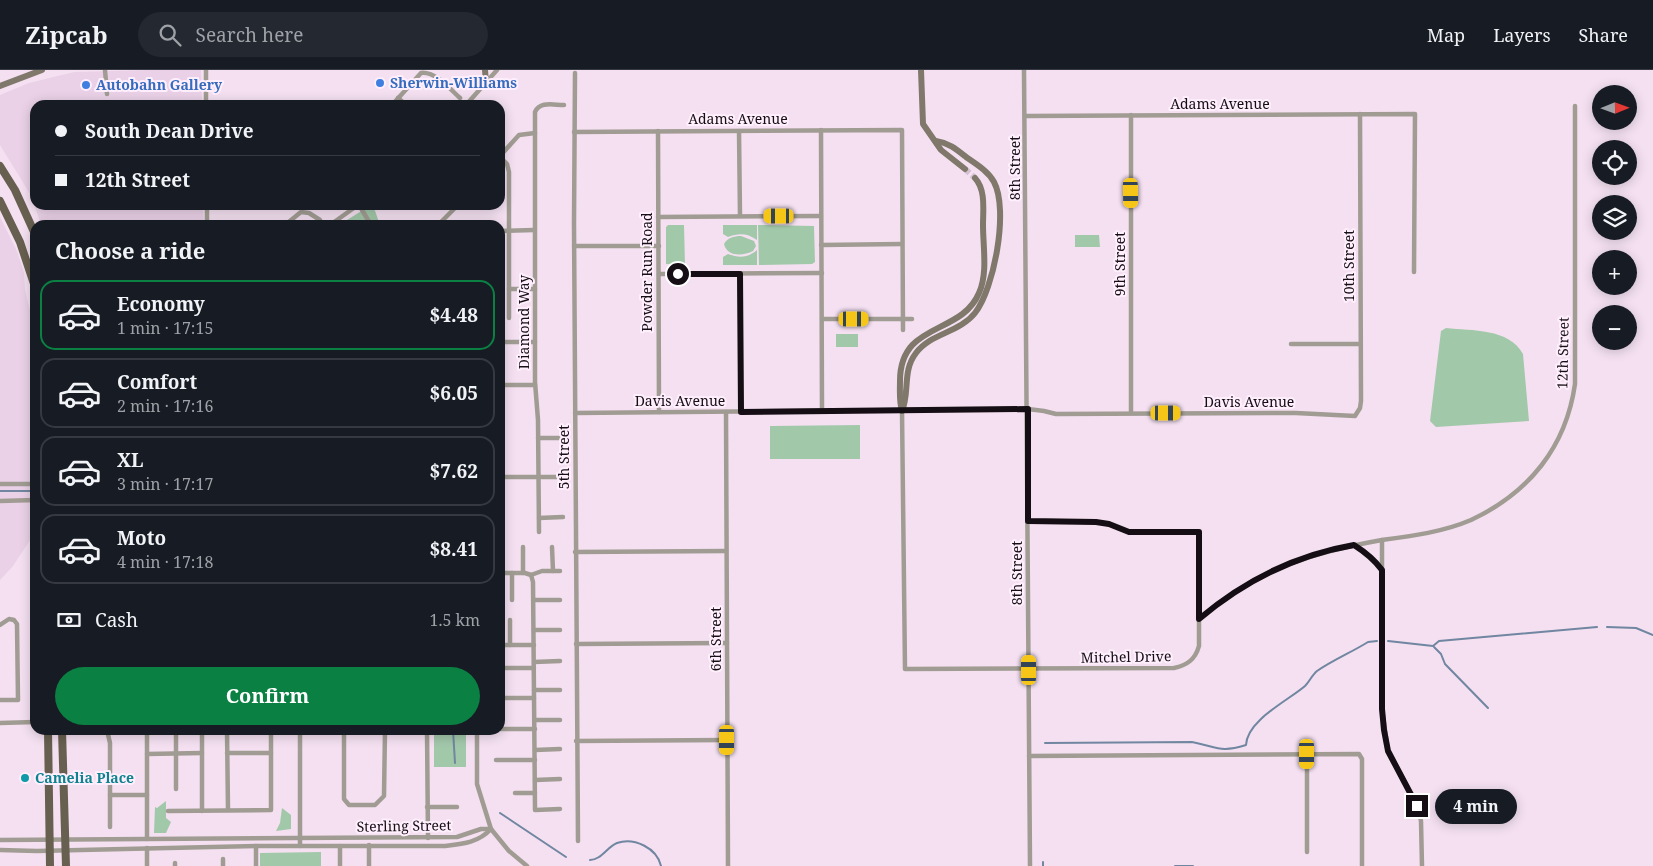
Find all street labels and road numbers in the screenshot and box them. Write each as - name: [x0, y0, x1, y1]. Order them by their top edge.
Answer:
- street label: Adams Avenue: [1170, 94, 1270, 113]
- street label: Adams Avenue: [688, 109, 788, 128]
- street label: 8th Street: [1005, 136, 1024, 200]
- street label: Powder Run Road: [637, 212, 656, 332]
- street label: 10th Street: [1339, 230, 1358, 302]
- street label: 9th Street: [1110, 232, 1129, 296]
- street label: Diamond Way: [514, 275, 533, 369]
- street label: 12th Street: [1552, 317, 1573, 389]
- street label: Davis Avenue: [635, 391, 725, 410]
- street label: Davis Avenue: [1204, 392, 1294, 411]
- street label: 5th Street: [554, 425, 573, 489]
- street label: 8th Street: [1007, 541, 1026, 605]
- street label: 6th Street: [706, 607, 725, 671]
- street label: Mitchel Drive: [1081, 646, 1171, 667]
- street label: Sterling Street: [356, 815, 452, 836]

